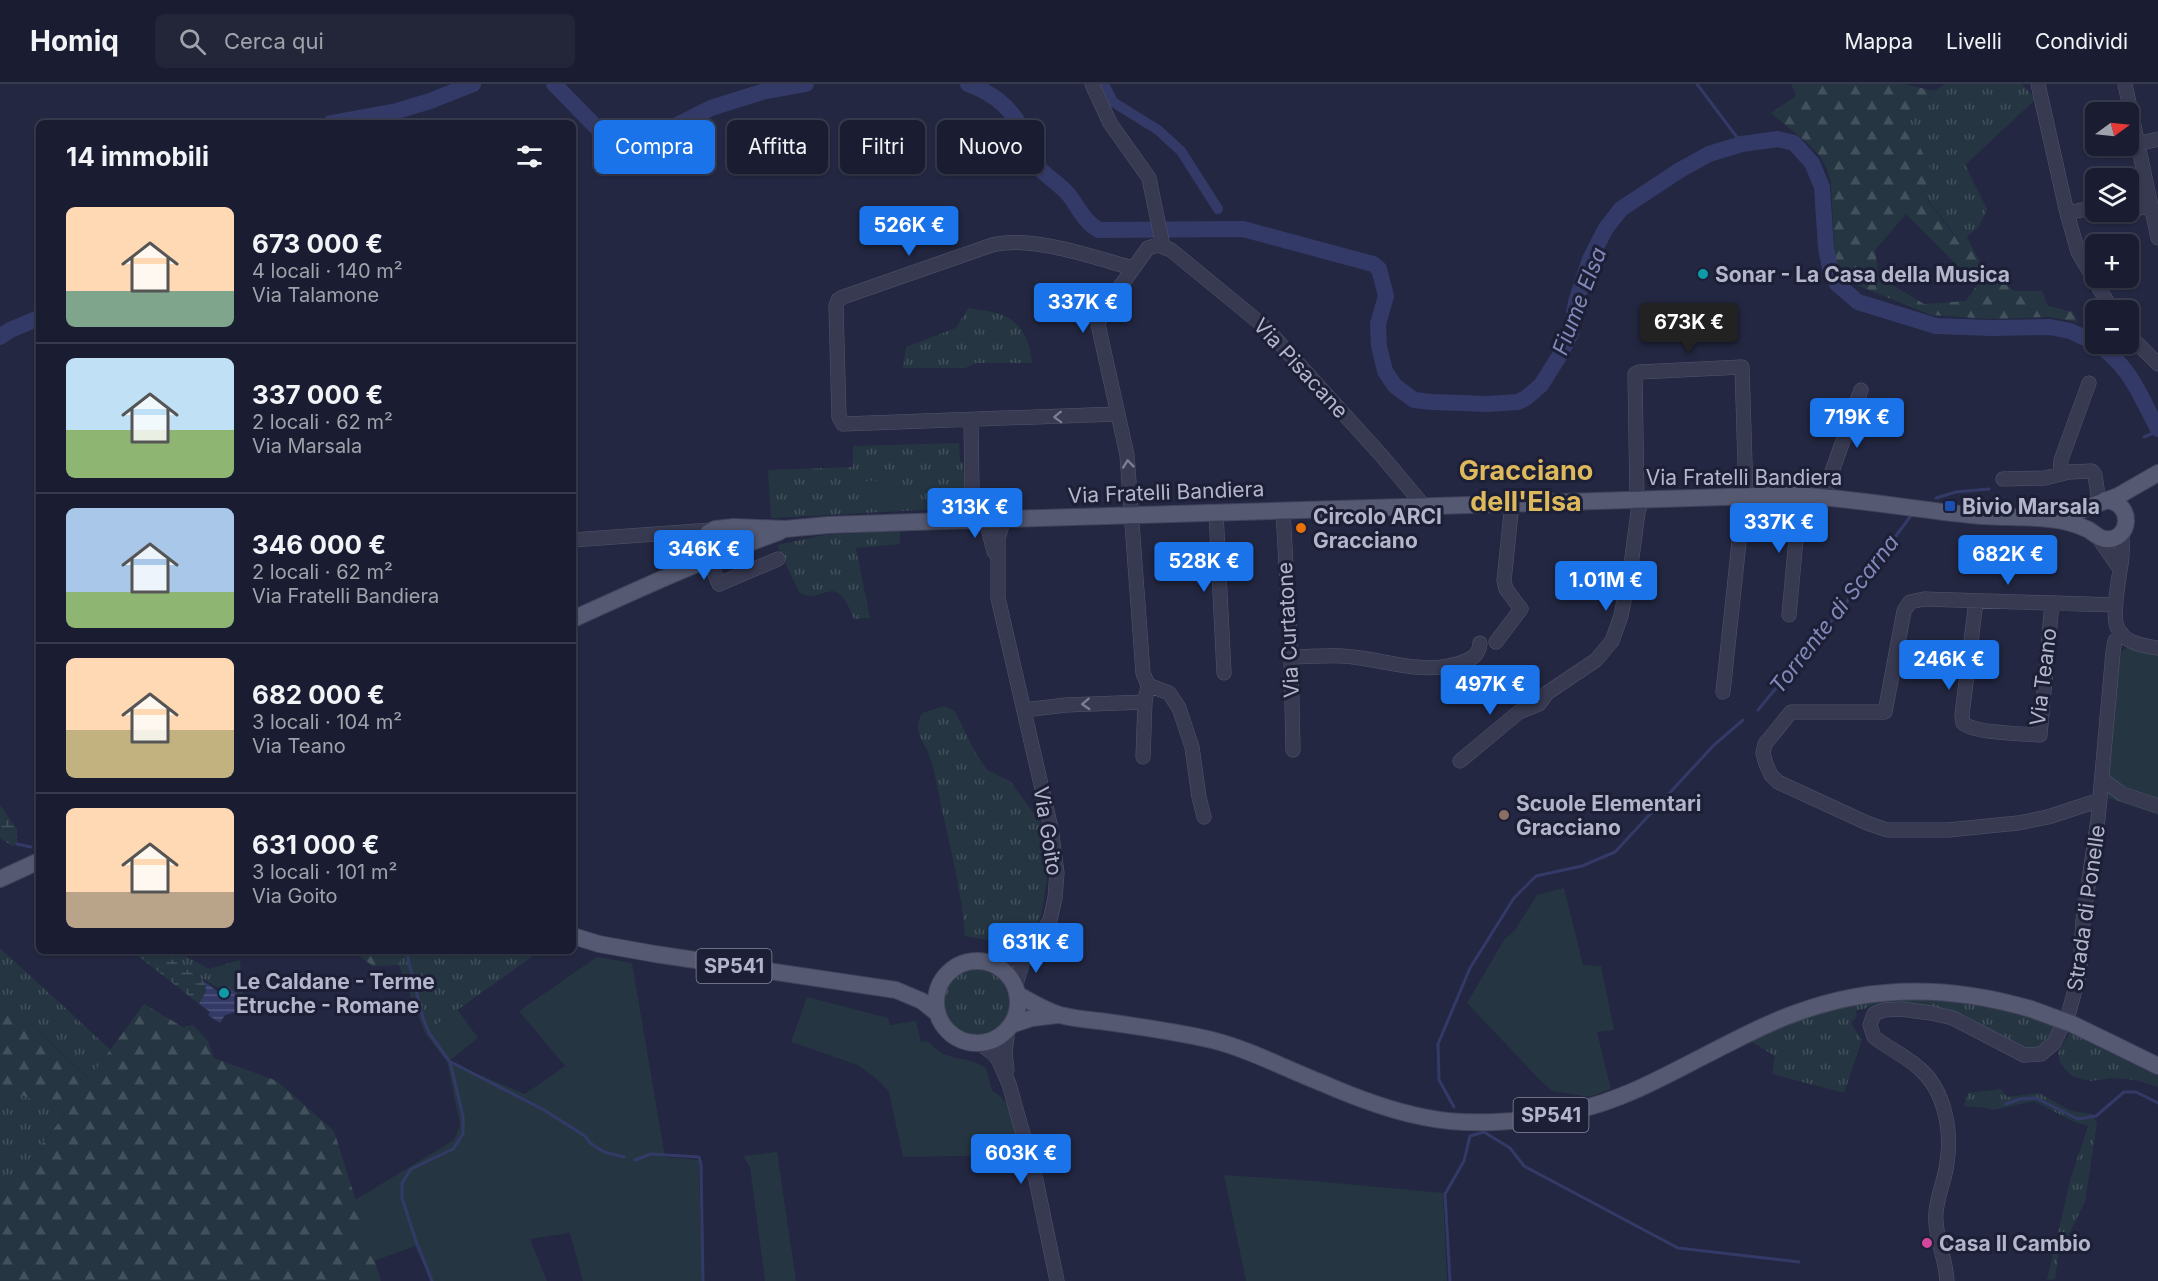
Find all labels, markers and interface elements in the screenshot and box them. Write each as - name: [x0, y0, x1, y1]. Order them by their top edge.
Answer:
- search box: [155, 14, 575, 68]
- text: Homiq: [30, 24, 119, 58]
- icon: search: [176, 25, 209, 58]
- text: Cerca qui: [224, 28, 324, 54]
- text: Mappa: [1845, 29, 1913, 54]
- text: Livelli: [1946, 29, 2002, 54]
- text: Condividi: [2035, 29, 2128, 54]
- north arrow: [2085, 102, 2139, 156]
- map controls: [2085, 102, 2139, 354]
- chip: Compra: [594, 120, 715, 174]
- chip: Affitta: [727, 120, 828, 174]
- chip: Filtri: [840, 120, 925, 174]
- chip: Nuovo: [937, 120, 1044, 174]
- icon: filters: [513, 140, 546, 173]
- text: 14 immobili: [66, 141, 209, 172]
- button: layers: [2085, 168, 2139, 222]
- pin: 526K €: [860, 206, 958, 257]
- text: 526K €: [873, 213, 945, 237]
- text: 673 000 €: [252, 228, 383, 259]
- icon: home: [114, 231, 186, 303]
- button: +: [2085, 234, 2139, 288]
- water label: Fiume Elsa: [1547, 244, 1611, 358]
- text: 4 locali · 140 m²: [252, 259, 403, 283]
- place label: Sonar - La Casa della Musica: [1715, 262, 2010, 287]
- marker: Sonar - La Casa della Musica: [1696, 267, 1710, 281]
- text: Via Talamone: [252, 283, 379, 307]
- pin: 337K €: [1034, 283, 1132, 334]
- text: 337K €: [1048, 290, 1118, 314]
- button: −: [2085, 300, 2139, 354]
- pin: 673K €: [1640, 303, 1738, 354]
- text: 673K €: [1654, 310, 1724, 334]
- street label: Via Pisacane: [1248, 313, 1354, 423]
- text: 337 000 €: [252, 379, 383, 410]
- icon: home: [114, 382, 186, 454]
- pin: 719K €: [1808, 398, 1906, 449]
- text: 719K €: [1824, 405, 1890, 429]
- text: 2 locali · 62 m²: [252, 410, 393, 434]
- one-way arrow: [1054, 410, 1063, 423]
- text: Via Marsala: [252, 434, 362, 458]
- district label: Gracciano dell'Elsa: [1459, 454, 1593, 518]
- one-way arrow: [1122, 459, 1135, 469]
- street label: Via Fratelli Bandiera: [1646, 465, 1842, 490]
- street label: Via Fratelli Bandiera: [1067, 476, 1265, 508]
- pin: 313K €: [926, 488, 1024, 539]
- place label: Bivio Marsala: [1962, 494, 2100, 519]
- text: 313K €: [941, 495, 1009, 519]
- marker: Bivio Marsala: [1943, 499, 1957, 513]
- pin: 337K €: [1730, 503, 1828, 554]
- place label: Circolo ARCI Gracciano: [1313, 504, 1442, 553]
- text: 337K €: [1744, 510, 1814, 534]
- marker: Circolo ARCI Gracciano: [1294, 521, 1308, 535]
- text: 346 000 €: [252, 529, 386, 560]
- pin: 346K €: [655, 530, 753, 581]
- water label: Torrente di Scarna: [1764, 530, 1904, 698]
- icon: home: [114, 532, 186, 604]
- pin: 682K €: [1959, 535, 2057, 586]
- text: 346K €: [668, 537, 740, 561]
- pin: 528K €: [1155, 542, 1253, 593]
- text: 682K €: [1972, 542, 2044, 566]
- text: 528K €: [1168, 549, 1240, 573]
- text: 2 locali · 62 m²: [252, 560, 393, 584]
- street label: Via Curtatone: [1272, 561, 1304, 699]
- pin: 1.01M €: [1551, 561, 1661, 612]
- text: 1.01M €: [1569, 568, 1643, 592]
- text: Via Fratelli Bandiera: [252, 584, 439, 608]
- street label: Via Teano: [2025, 627, 2061, 727]
- pin: 246K €: [1900, 640, 1998, 691]
- text: 246K €: [1913, 647, 1985, 671]
- pin: 497K €: [1441, 665, 1539, 716]
- text: 497K €: [1455, 672, 1525, 696]
- text: 682 000 €: [252, 679, 385, 710]
- icon: home: [114, 682, 186, 754]
- one-way arrow: [1082, 697, 1091, 710]
- text: 3 locali · 104 m²: [252, 710, 402, 734]
- text: Via Teano: [252, 734, 346, 758]
- street label: Via Goito: [1029, 785, 1067, 877]
- place label: Scuole Elementari Gracciano: [1516, 791, 1701, 840]
- marker: Scuole Elementari Gracciano: [1497, 808, 1511, 822]
- street label: Strada di Ponelle: [2062, 823, 2110, 993]
- text: 631 000 €: [252, 829, 380, 860]
- icon: home: [114, 832, 186, 904]
- text: 3 locali · 101 m²: [252, 860, 397, 884]
- text: Via Goito: [252, 884, 338, 908]
- pin: 631K €: [987, 923, 1085, 974]
- text: 631K €: [1002, 930, 1070, 954]
- road number: SP541: [696, 949, 771, 983]
- place label: Le Caldane - Terme Etruche - Romane: [236, 969, 435, 1018]
- marker: Le Caldane - Terme Etruche - Romane: [217, 986, 231, 1000]
- road number: SP541: [1514, 1098, 1588, 1132]
- pin: 603K €: [972, 1134, 1070, 1185]
- text: 603K €: [985, 1141, 1057, 1165]
- place label: Casa Il Cambio: [1939, 1231, 2091, 1256]
- marker: Casa Il Cambio: [1920, 1236, 1934, 1250]

